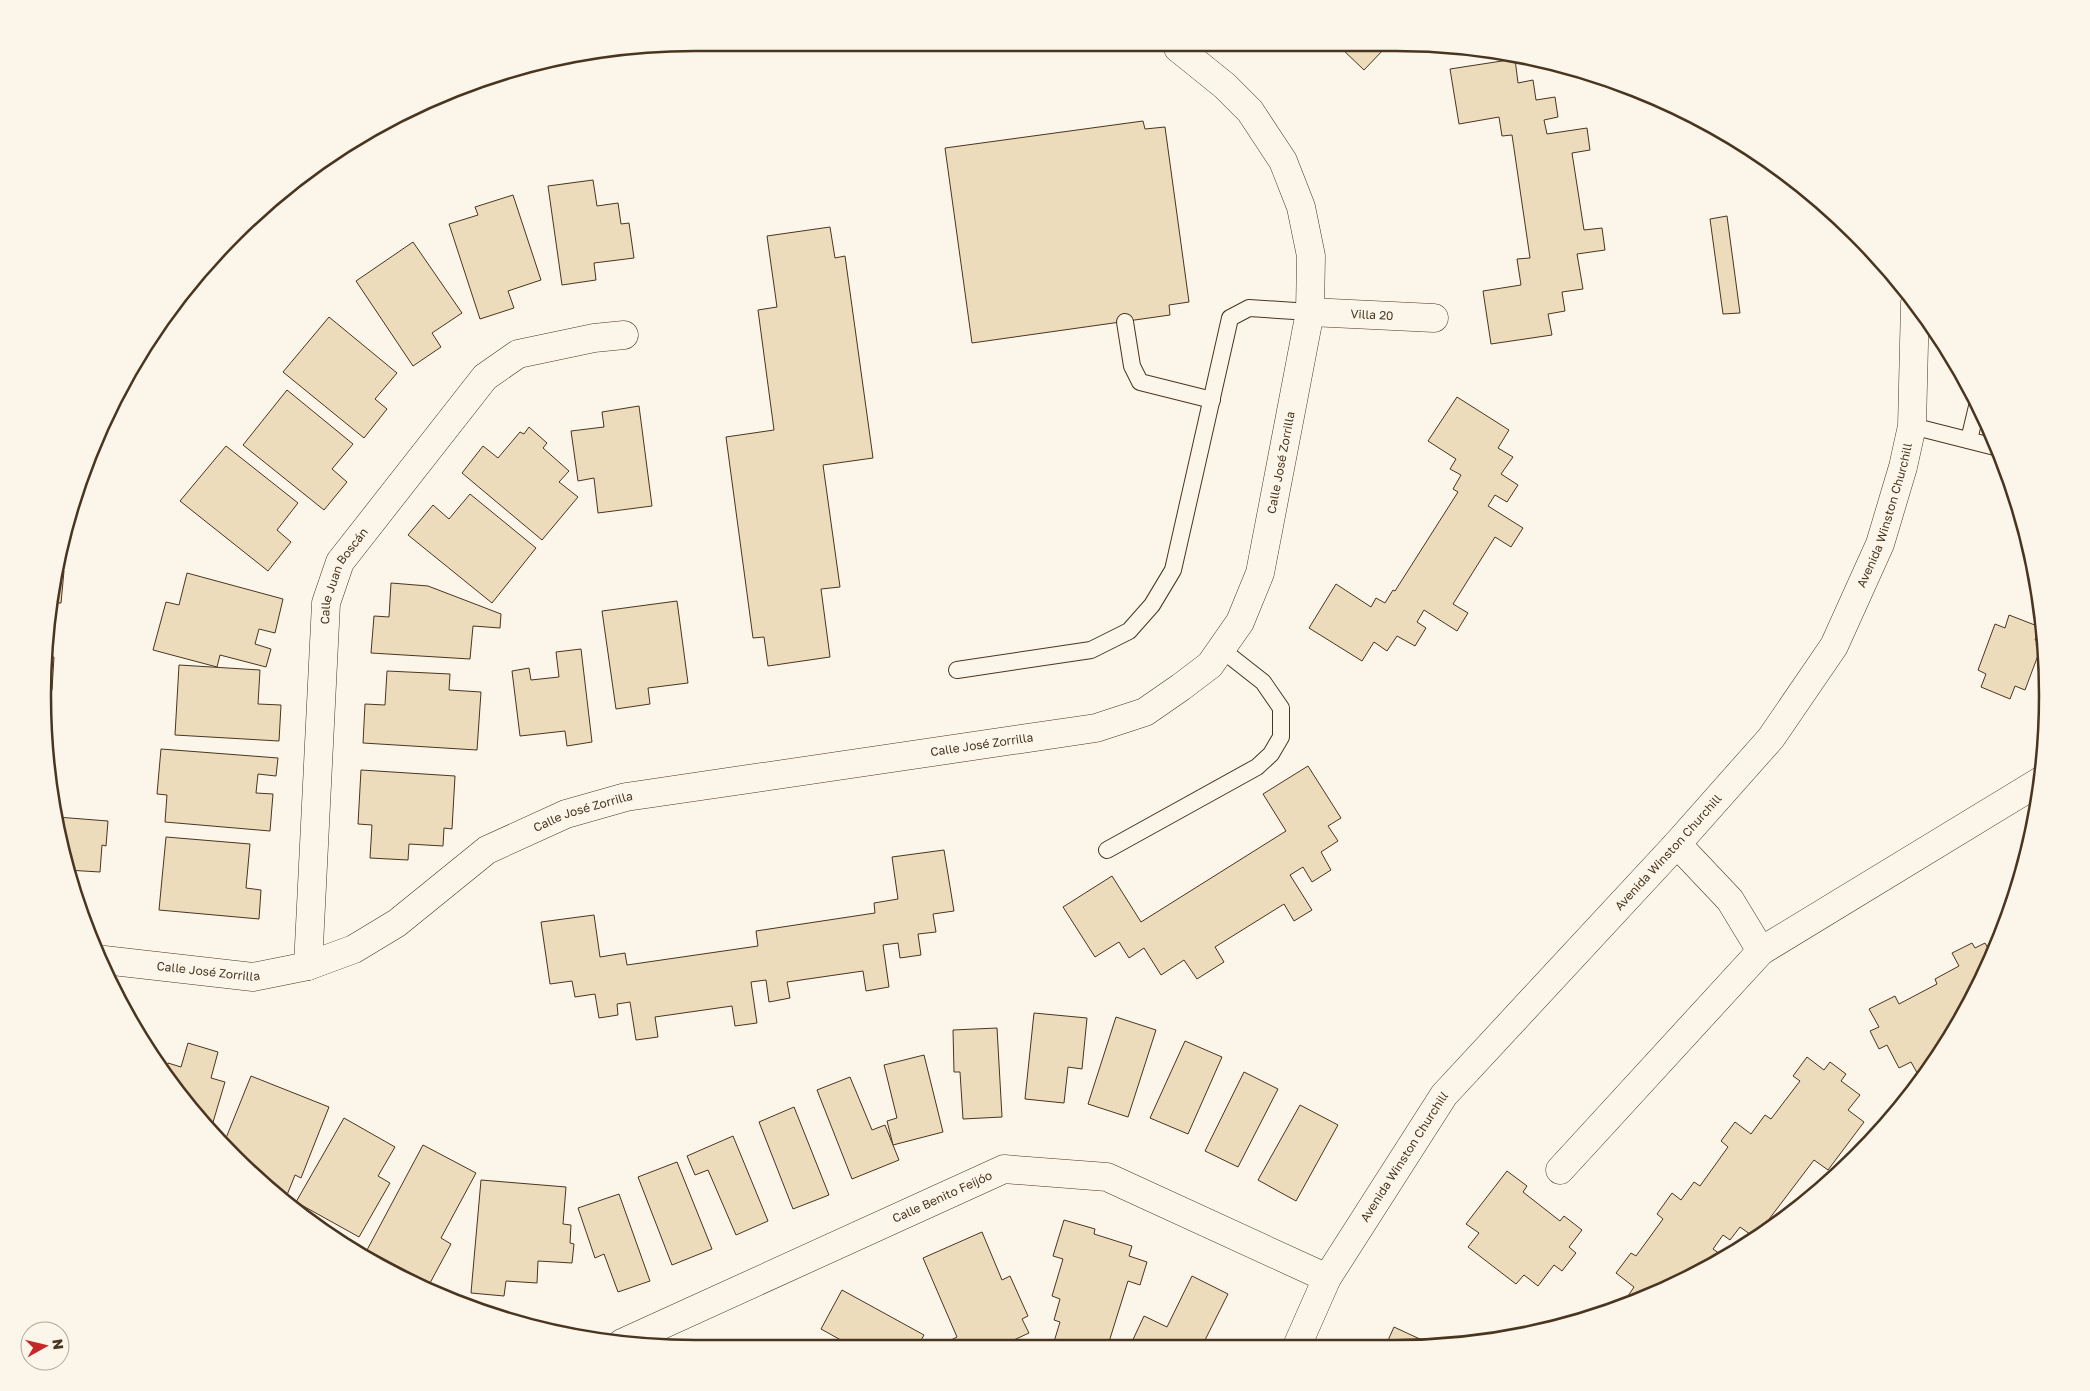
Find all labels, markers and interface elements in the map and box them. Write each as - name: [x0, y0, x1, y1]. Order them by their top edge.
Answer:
- street label: Villa 20: [1350, 306, 1394, 323]
- street label: Calle José Zorrilla: [1264, 410, 1298, 515]
- street label: Avenida Winston Churchill: [1853, 441, 1915, 590]
- street label: Calle Juan Boscán: [317, 525, 371, 625]
- street label: Calle José Zorrilla: [929, 729, 1034, 759]
- street label: Calle José Zorrilla: [531, 788, 634, 835]
- street label: Avenida Winston Churchill: [1611, 791, 1725, 913]
- street label: Calle José Zorrilla: [156, 958, 261, 984]
- street label: Avenida Winston Churchill: [1357, 1088, 1451, 1225]
- street label: Calle Benito Feijóo: [890, 1167, 994, 1226]
- north arrow: [20, 1321, 70, 1371]
- text: N: [49, 1338, 68, 1351]

